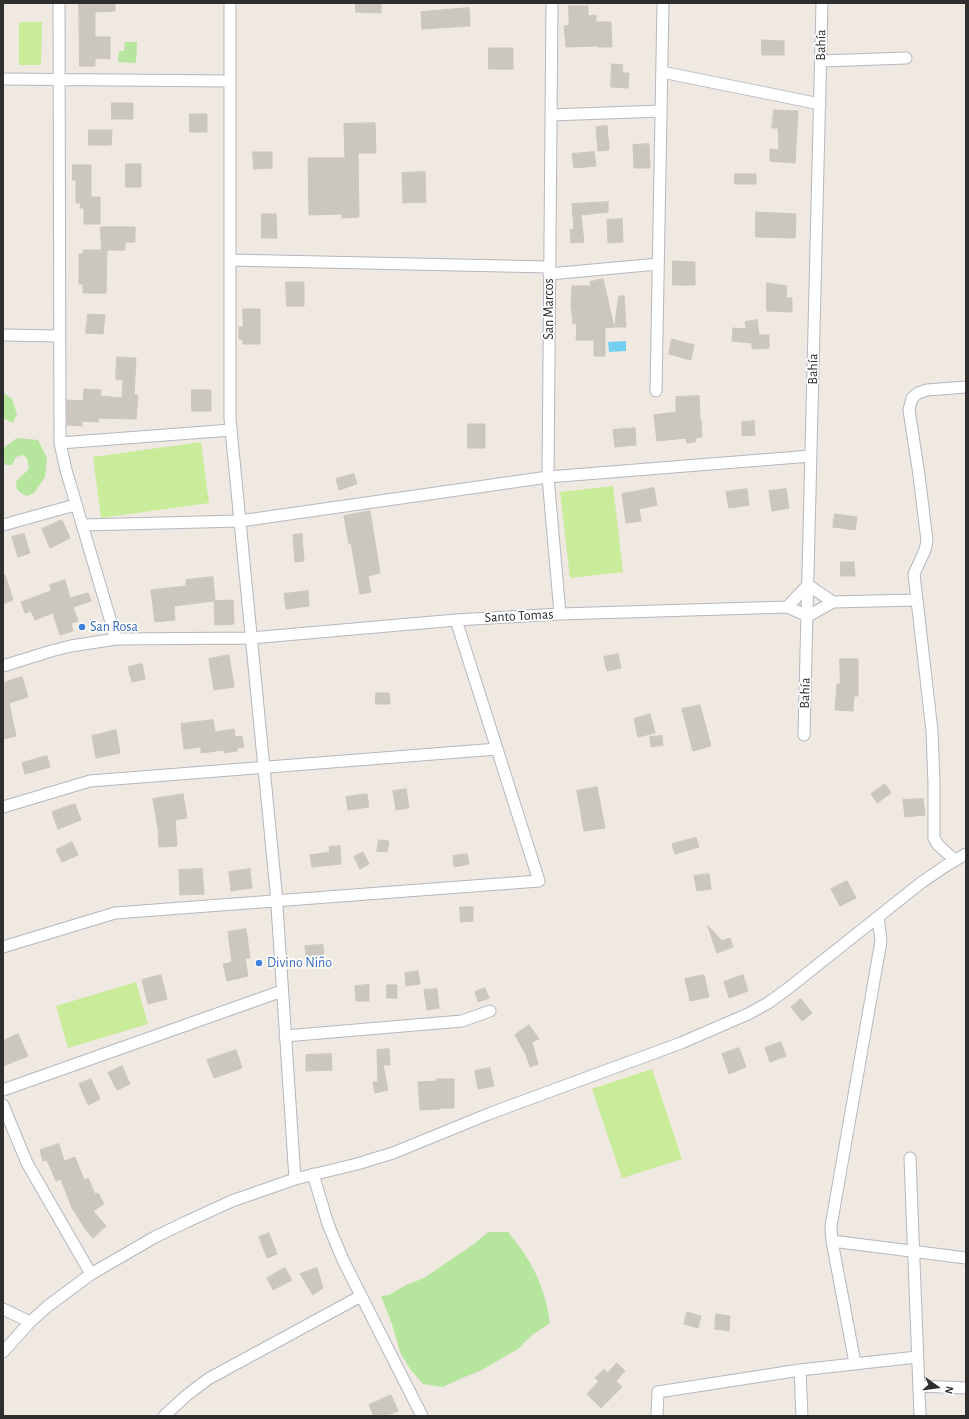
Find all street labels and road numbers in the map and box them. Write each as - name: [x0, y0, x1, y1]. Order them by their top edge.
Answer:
- street label: Bahía: [812, 29, 830, 61]
- street label: San Marcos: [541, 278, 557, 340]
- street label: Bahía: [804, 353, 822, 385]
- street label: Santo Tomas: [484, 606, 554, 626]
- street label: Bahía: [796, 677, 814, 709]

